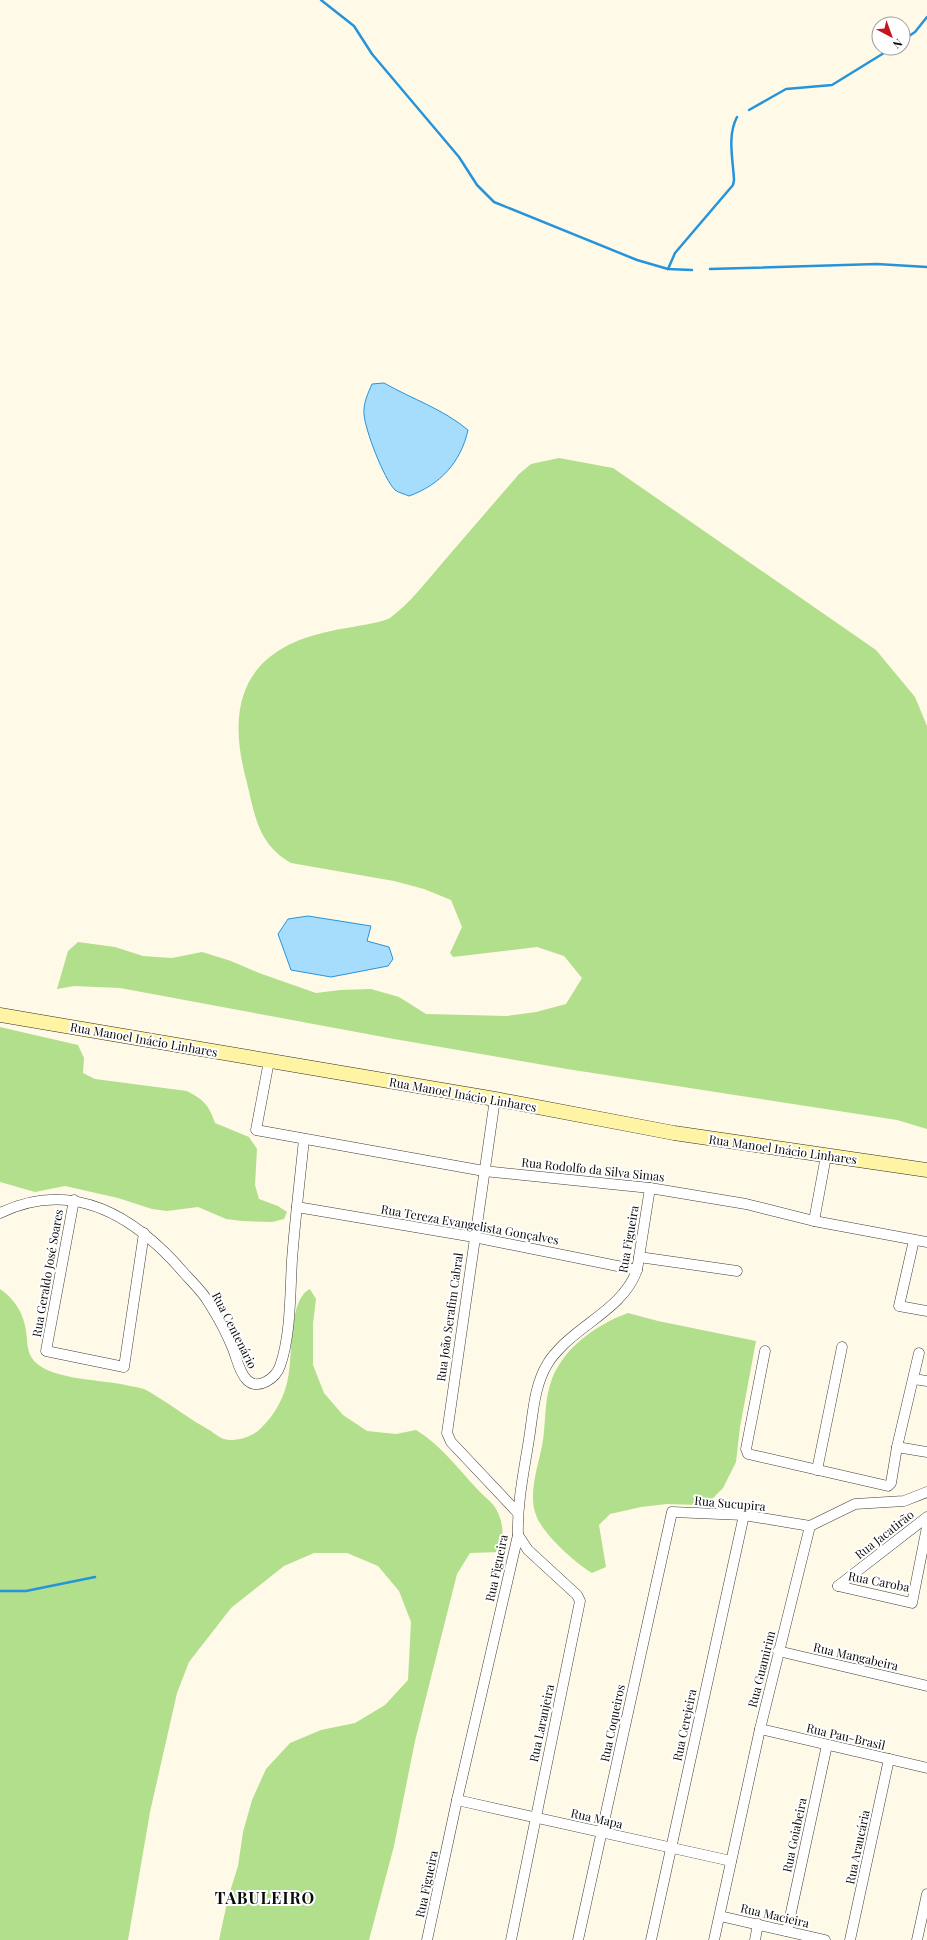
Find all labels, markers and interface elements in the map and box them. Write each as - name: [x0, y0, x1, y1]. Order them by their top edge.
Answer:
- north arrow: [871, 16, 911, 56]
- text: N: [890, 36, 906, 52]
- street label: Rua Manoel Inácio Linhares: [69, 1018, 219, 1060]
- street label: Rua Manoel Inácio Linhares: [388, 1073, 538, 1115]
- street label: Rua Manoel Inácio Linhares: [708, 1131, 858, 1167]
- street label: Rua Rodolfo da Silva Simas: [521, 1154, 665, 1184]
- street label: Rua Tereza Evangelista Gonçalves: [380, 1200, 560, 1248]
- street label: Rua Figueira: [614, 1204, 642, 1274]
- street label: Rua Geraldo José Soares: [28, 1208, 66, 1338]
- street label: Rua João Serafim Cabral: [432, 1251, 466, 1383]
- street label: Rua Centenário: [209, 1289, 261, 1371]
- street label: Rua Sucupira: [694, 1492, 766, 1514]
- street label: Rua Jacatirão: [851, 1506, 917, 1562]
- street label: Rua Figueira: [481, 1533, 511, 1603]
- street label: Rua Caroba: [847, 1567, 911, 1595]
- street label: Rua Guamirim: [744, 1629, 778, 1709]
- street label: Rua Mangabeira: [812, 1638, 900, 1674]
- street label: Rua Laranjeira: [525, 1683, 557, 1763]
- street label: Rua Coqueiros: [596, 1683, 628, 1763]
- street label: Rua Cerejeira: [669, 1688, 699, 1762]
- street label: Rua Pau-Brasil: [805, 1719, 887, 1753]
- street label: Rua Goiabeira: [778, 1796, 810, 1874]
- street label: Rua Mapa: [569, 1804, 625, 1832]
- street label: Rua Araucária: [841, 1808, 873, 1886]
- street label: Rua Figueira: [411, 1849, 441, 1919]
- district label: TABULEIRO: [215, 1887, 315, 1908]
- street label: Rua Macieira: [739, 1899, 811, 1931]

